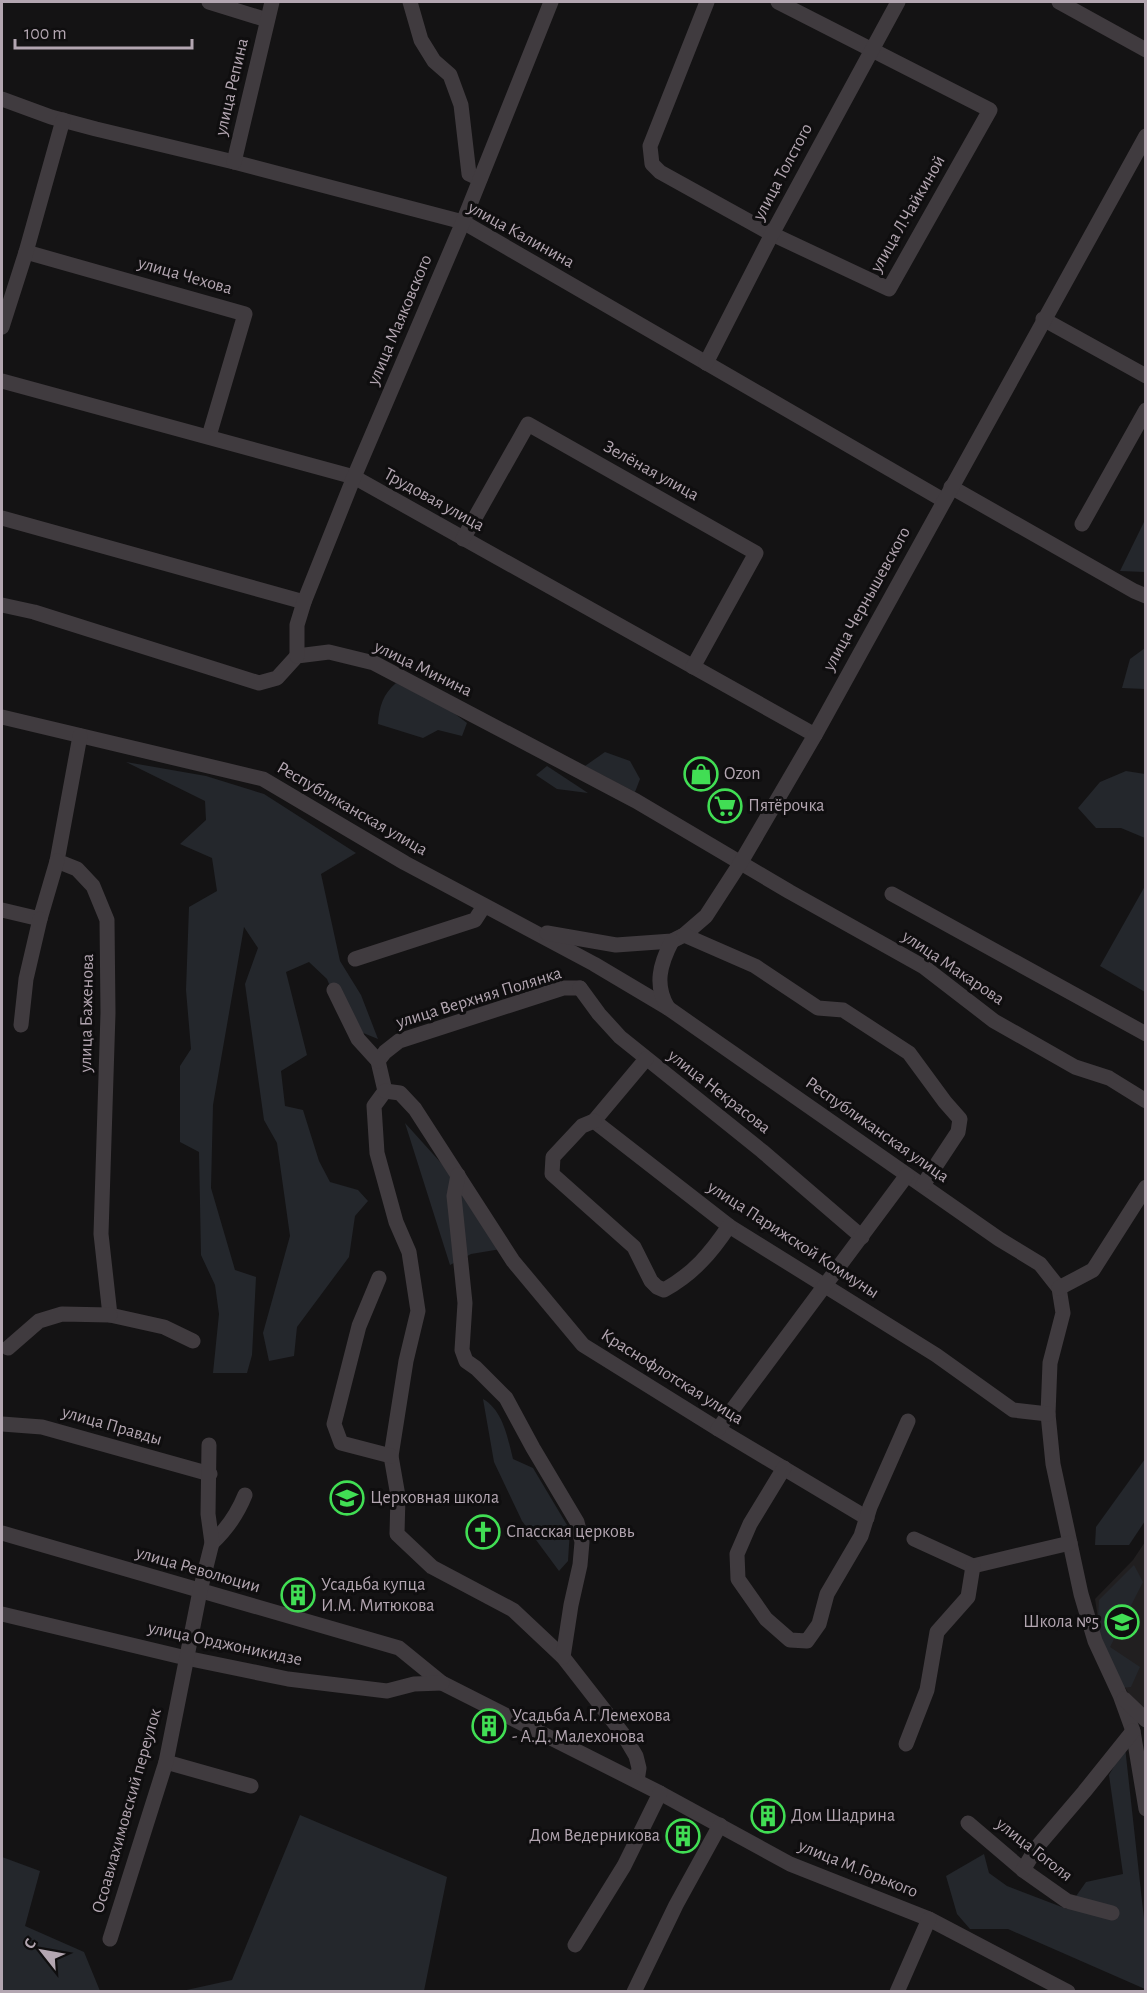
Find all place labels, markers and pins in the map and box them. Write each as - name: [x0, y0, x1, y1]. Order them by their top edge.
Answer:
- shop icon: Ozon: [683, 756, 719, 792]
- place label: Ozon: [724, 765, 761, 783]
- supermarket icon: Пятёрочка: [707, 788, 743, 824]
- place label: Пятёрочка: [748, 797, 825, 815]
- school or university icon: Церковная школа: [329, 1480, 365, 1516]
- place label: Церковная школа: [370, 1489, 499, 1507]
- church icon: Спасская церковь: [465, 1514, 501, 1550]
- place label: Спасская церковь: [506, 1523, 635, 1541]
- place label: Усадьба купца И.М. Митюкова: [321, 1575, 435, 1615]
- building icon: Усадьба купца И.М. Митюкова: [280, 1577, 316, 1613]
- school or university icon: Школа №5: [1104, 1604, 1140, 1640]
- place label: Школа №5: [1023, 1613, 1099, 1631]
- place label: Усадьба А.Г. Лемехова - А.Д. Малехонова: [512, 1706, 671, 1746]
- building icon: Усадьба А.Г. Лемехова - А.Д. Малехонова: [471, 1708, 507, 1744]
- building icon: Дом Шадрина: [750, 1798, 786, 1834]
- place label: Дом Шадрина: [791, 1807, 895, 1825]
- building icon: Дом Ведерникова: [665, 1818, 701, 1854]
- place label: Дом Ведерникова: [529, 1827, 660, 1845]

